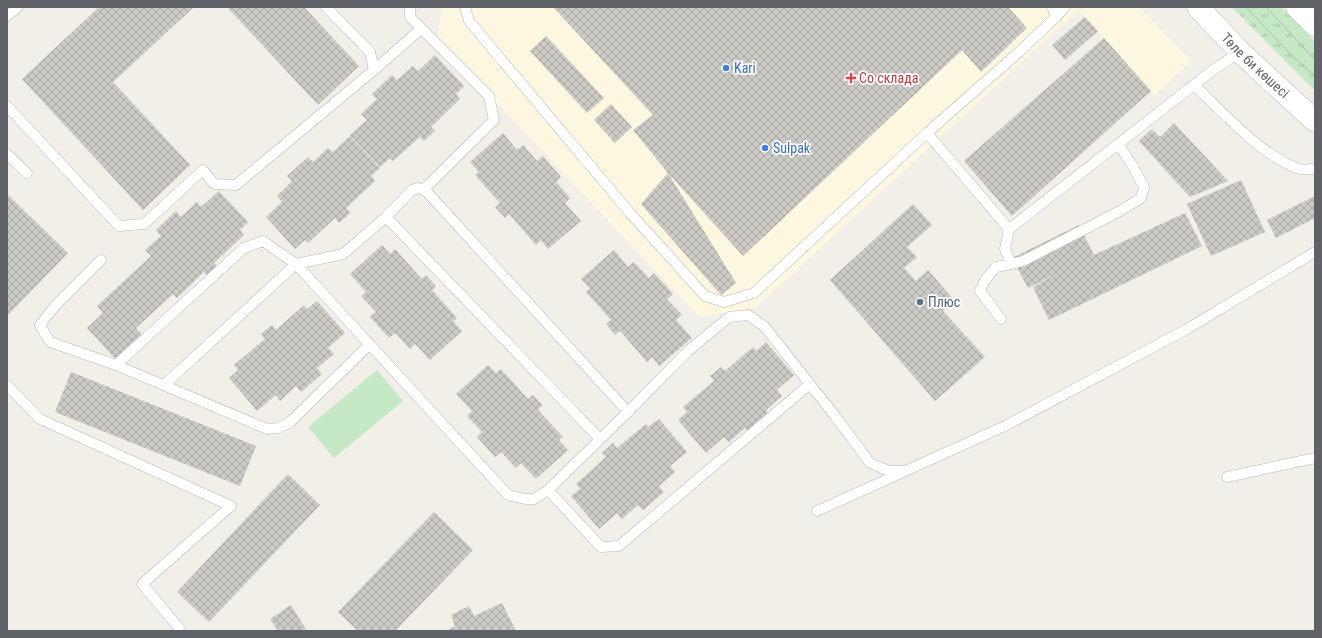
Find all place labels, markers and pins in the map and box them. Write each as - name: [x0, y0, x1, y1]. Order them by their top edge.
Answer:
- place label: Kari: [734, 60, 756, 76]
- marker: Kari: [721, 63, 731, 73]
- place label: Со склада: [859, 70, 918, 86]
- marker: Со склада: [846, 73, 856, 83]
- place label: Sulpak: [773, 140, 811, 156]
- marker: Sulpak: [760, 143, 770, 153]
- place label: Плюс: [928, 294, 960, 310]
- marker: Плюс: [915, 297, 925, 307]

